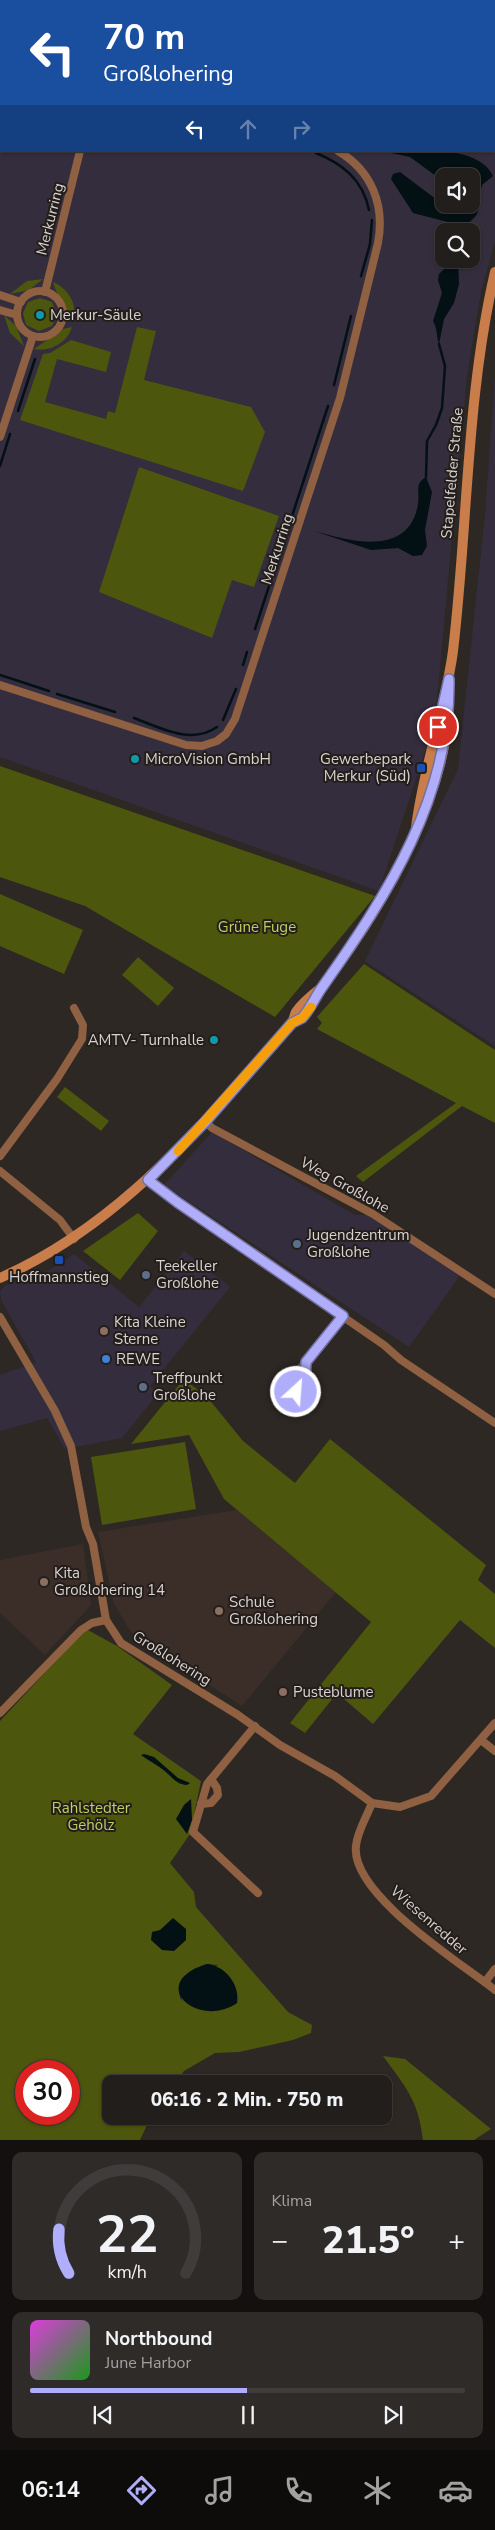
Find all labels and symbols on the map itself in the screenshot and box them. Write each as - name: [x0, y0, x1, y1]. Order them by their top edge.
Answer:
- street label: Merkurring: [31, 181, 69, 257]
- place label: Merkur-Säule: [50, 305, 141, 325]
- marker: Merkur-Säule: [34, 309, 46, 321]
- street label: Stapelfelder Straße: [436, 407, 468, 539]
- street label: Merkurring: [256, 511, 298, 587]
- pin: [417, 706, 459, 748]
- place label: MicroVision GmbH: [145, 749, 271, 769]
- place label: Gewerbepark Merkur (Süd): [320, 749, 411, 786]
- marker: MicroVision GmbH: [129, 753, 141, 765]
- marker: Gewerbepark Merkur (Süd): [415, 762, 427, 774]
- park label: Grüne Fuge: [218, 917, 296, 937]
- place label: AMTV- Turnhalle: [88, 1030, 204, 1050]
- marker: AMTV- Turnhalle: [208, 1034, 220, 1046]
- street label: Weg Großlohe: [297, 1152, 393, 1218]
- place label: Jugendzentrum Großlohe: [306, 1225, 409, 1262]
- marker: Jugendzentrum Großlohe: [291, 1238, 303, 1250]
- marker: Hoffmannstieg: [53, 1254, 65, 1266]
- place label: Teekeller Großlohe: [156, 1256, 219, 1293]
- place label: Hoffmannstieg: [9, 1267, 109, 1287]
- marker: Teekeller Großlohe: [140, 1269, 152, 1281]
- place label: Kita Kleine Sterne: [114, 1312, 186, 1349]
- marker: Kita Kleine Sterne: [98, 1325, 110, 1337]
- place label: REWE: [116, 1349, 160, 1369]
- marker: REWE: [100, 1353, 112, 1365]
- position arrow: [269, 1365, 321, 1417]
- place label: Treffpunkt Großlohe: [153, 1368, 223, 1405]
- marker: Treffpunkt Großlohe: [137, 1381, 149, 1393]
- place label: Kita Großlohering 14: [54, 1563, 165, 1600]
- marker: Kita Großlohering 14: [38, 1576, 50, 1588]
- place label: Schule Großlohering: [229, 1592, 318, 1629]
- marker: Schule Großlohering: [213, 1605, 225, 1617]
- street label: Großlohering: [129, 1626, 215, 1690]
- place label: Pusteblume: [293, 1682, 374, 1702]
- marker: Pusteblume: [277, 1686, 289, 1698]
- park label: Rahlstedter Gehölz: [52, 1798, 131, 1835]
- street label: Wiesenredder: [386, 1881, 472, 1959]
- speed limit sign: 30: [15, 2060, 80, 2125]

